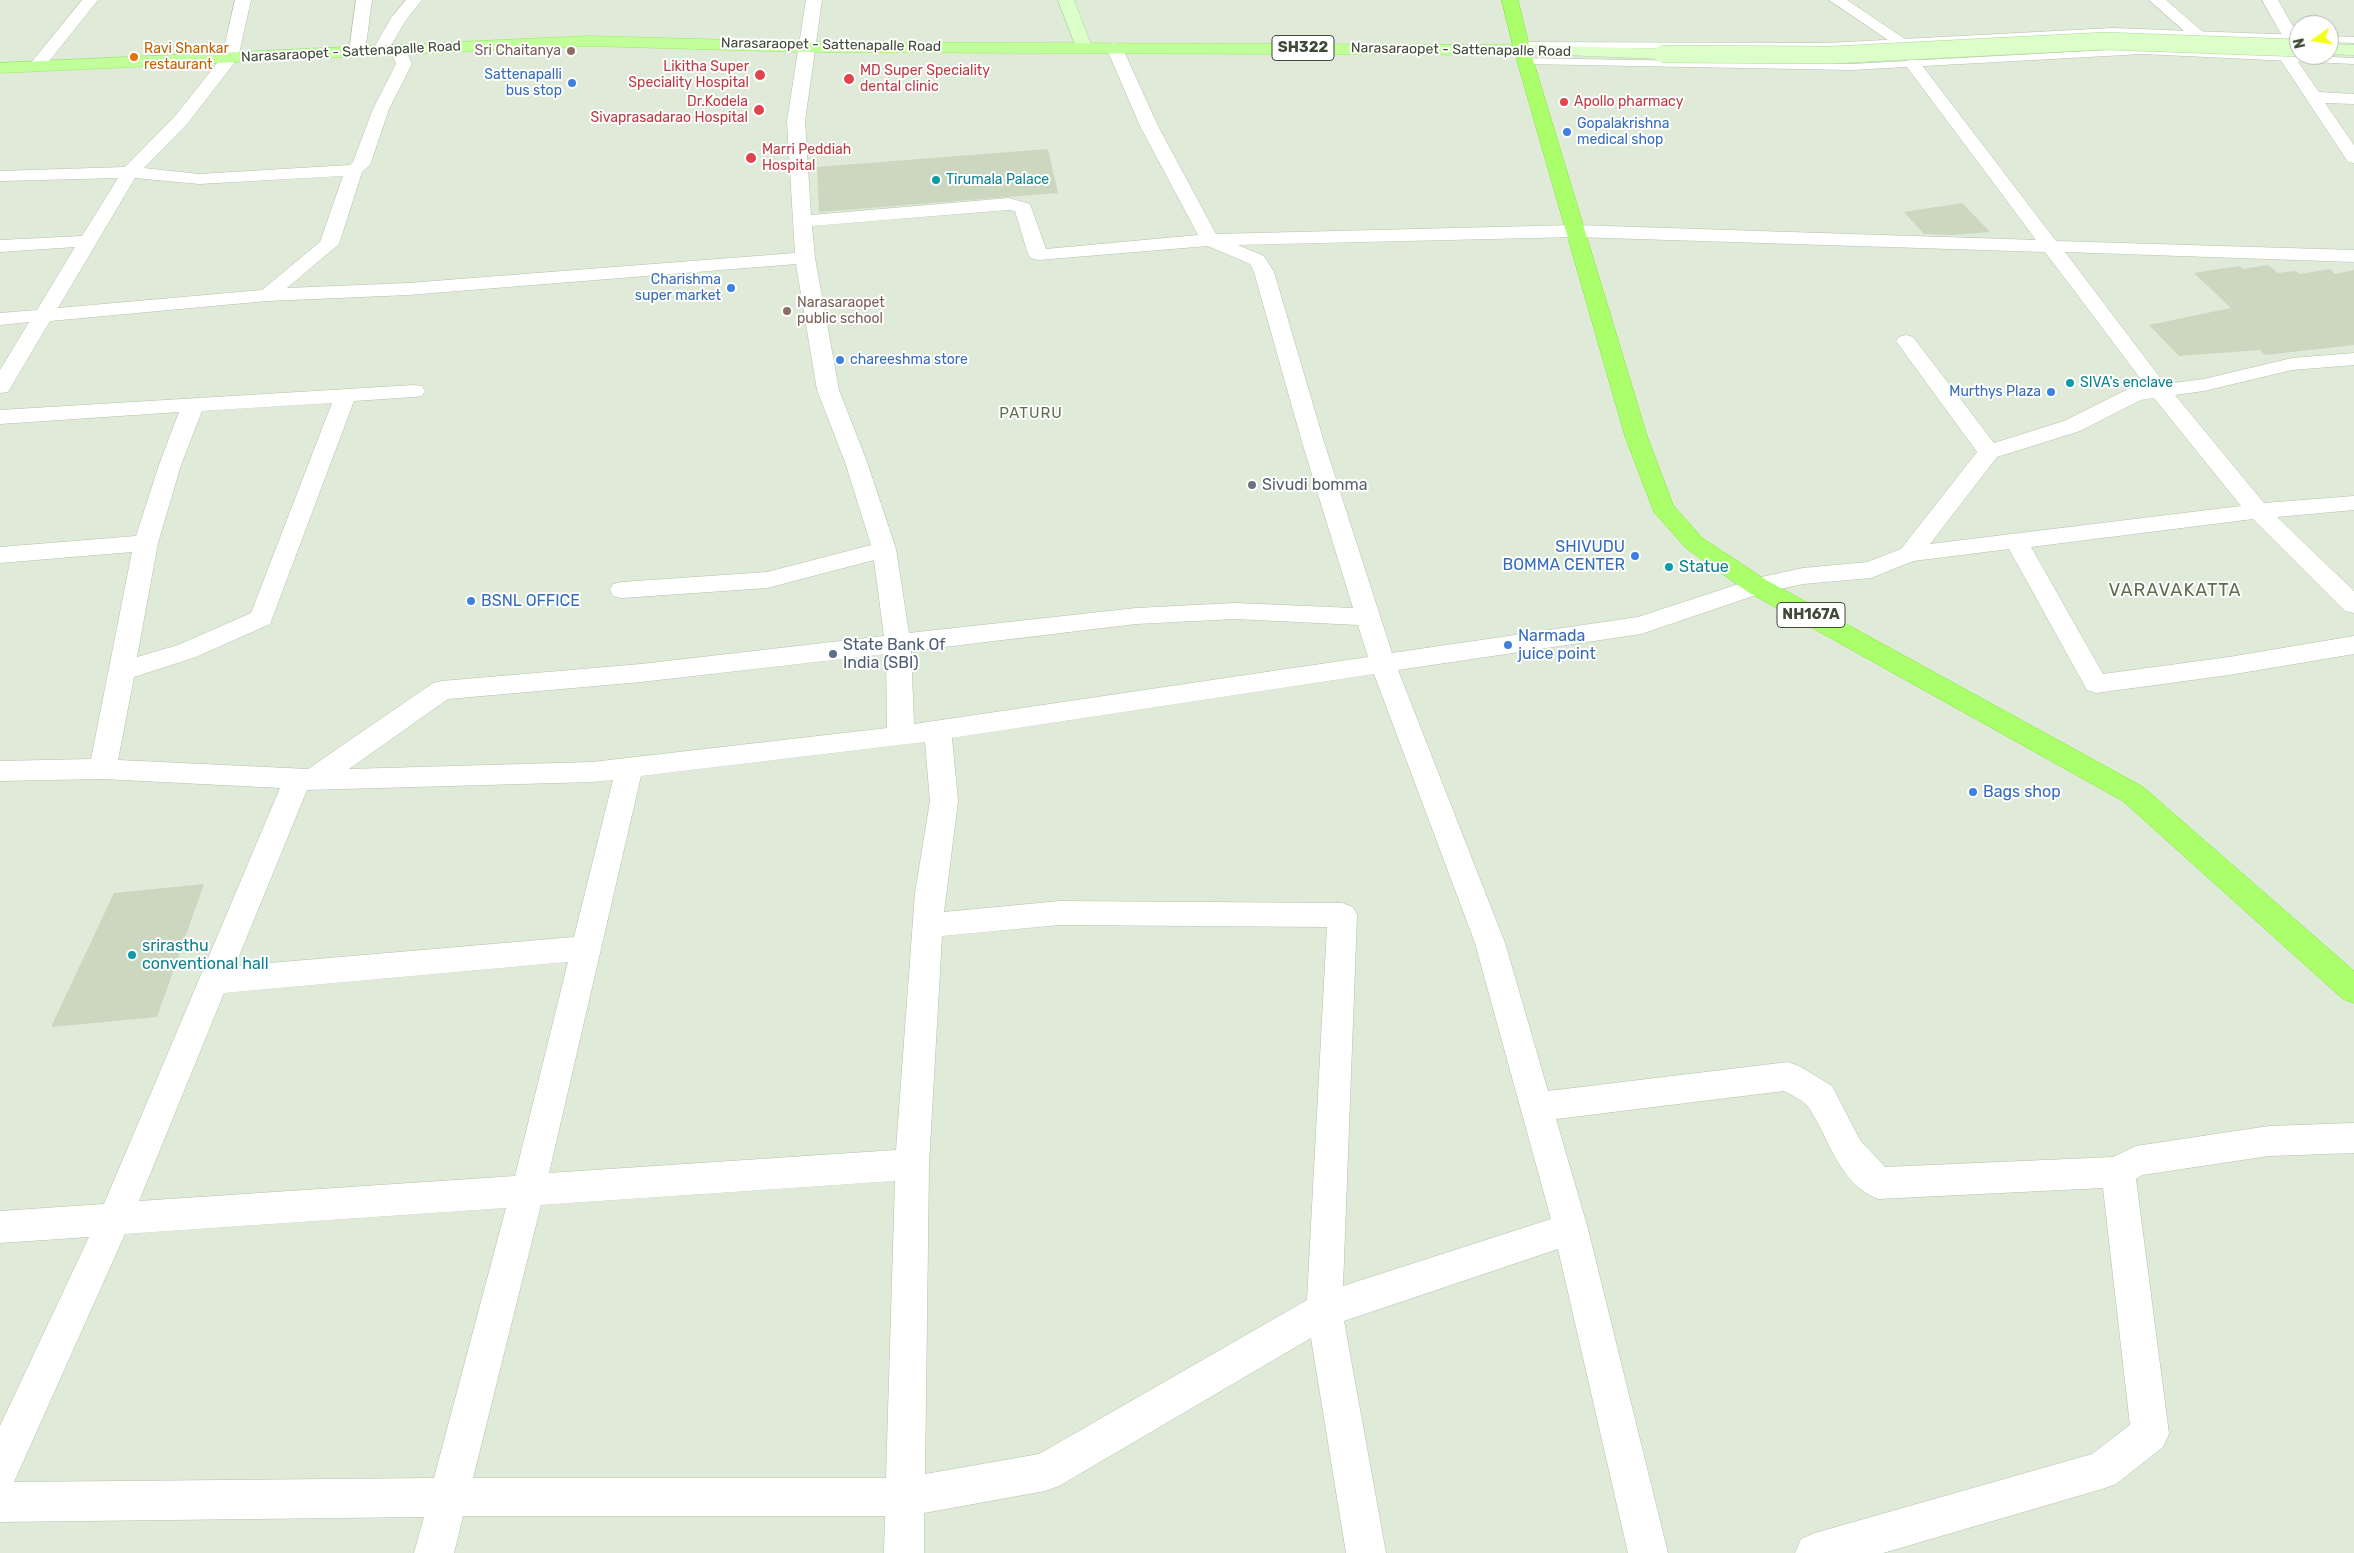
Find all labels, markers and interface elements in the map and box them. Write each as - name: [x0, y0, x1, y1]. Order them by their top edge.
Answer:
- north arrow: [2289, 15, 2339, 65]
- street label: Narasaraopet - Sattenapalle Road: [721, 35, 941, 55]
- road number: SH322: [1272, 36, 1334, 60]
- text: N: [2290, 36, 2309, 50]
- street label: Narasaraopet - Sattenapalle Road: [241, 38, 461, 66]
- street label: Narasaraopet - Sattenapalle Road: [1351, 40, 1571, 60]
- place label: Ravi Shankar restaurant: [144, 41, 229, 74]
- place label: Sri Chaitanya: [475, 43, 561, 59]
- marker: Sri Chaitanya: [565, 45, 577, 57]
- marker: Ravi Shankar restaurant: [128, 51, 140, 63]
- place label: Likitha Super Speciality Hospital: [628, 59, 749, 92]
- place label: MD Super Speciality dental clinic: [860, 63, 990, 95]
- place label: Sattenapalli bus stop: [484, 67, 562, 100]
- marker: Likitha Super Speciality Hospital: [753, 68, 767, 82]
- marker: MD Super Speciality dental clinic: [842, 72, 856, 86]
- marker: Sattenapalli bus stop: [566, 77, 578, 89]
- place label: Dr.Kodela Sivaprasadarao Hospital: [591, 94, 748, 126]
- place label: Apollo pharmacy: [1574, 94, 1683, 110]
- marker: Apollo pharmacy: [1558, 96, 1570, 108]
- marker: Dr.Kodela Sivaprasadarao Hospital: [752, 103, 766, 117]
- place label: Gopalakrishna medical shop: [1577, 116, 1670, 148]
- marker: Gopalakrishna medical shop: [1561, 126, 1573, 138]
- place label: Marri Peddiah Hospital: [762, 142, 851, 174]
- marker: Marri Peddiah Hospital: [744, 151, 758, 165]
- place label: Tirumala Palace: [946, 172, 1049, 188]
- marker: Tirumala Palace: [930, 174, 942, 186]
- place label: Charishma super market: [635, 272, 721, 304]
- marker: Charishma super market: [725, 282, 737, 294]
- place label: Narasaraopet public school: [797, 295, 885, 328]
- marker: Narasaraopet public school: [781, 305, 793, 317]
- place label: chareeshma store: [850, 352, 968, 368]
- marker: chareeshma store: [834, 354, 846, 366]
- place label: SIVA's enclave: [2080, 375, 2173, 391]
- marker: SIVA's enclave: [2064, 377, 2076, 389]
- place label: Murthys Plaza: [1949, 384, 2041, 400]
- marker: Murthys Plaza: [2045, 386, 2057, 398]
- district label: PATURU: [998, 405, 1064, 423]
- place label: Sivudi bomma: [1262, 475, 1368, 495]
- marker: Sivudi bomma: [1246, 479, 1258, 491]
- place label: SHIVUDU BOMMA CENTER: [1503, 537, 1625, 575]
- marker: SHIVUDU BOMMA CENTER: [1629, 550, 1641, 562]
- place label: Statue: [1679, 557, 1729, 577]
- marker: Statue: [1663, 561, 1675, 573]
- district label: VARAVAKATTA: [2107, 580, 2243, 602]
- place label: BSNL OFFICE: [481, 591, 580, 611]
- marker: BSNL OFFICE: [465, 595, 477, 607]
- road number: NH167A: [1777, 602, 1845, 628]
- place label: Narmada juice point: [1518, 626, 1596, 664]
- place label: State Bank Of India (SBI): [843, 635, 945, 673]
- marker: Narmada juice point: [1502, 639, 1514, 651]
- marker: State Bank Of India (SBI): [827, 648, 839, 660]
- place label: Bags shop: [1983, 782, 2061, 802]
- marker: Bags shop: [1967, 786, 1979, 798]
- place label: srirasthu conventional hall: [142, 936, 269, 974]
- marker: srirasthu conventional hall: [126, 949, 138, 961]

